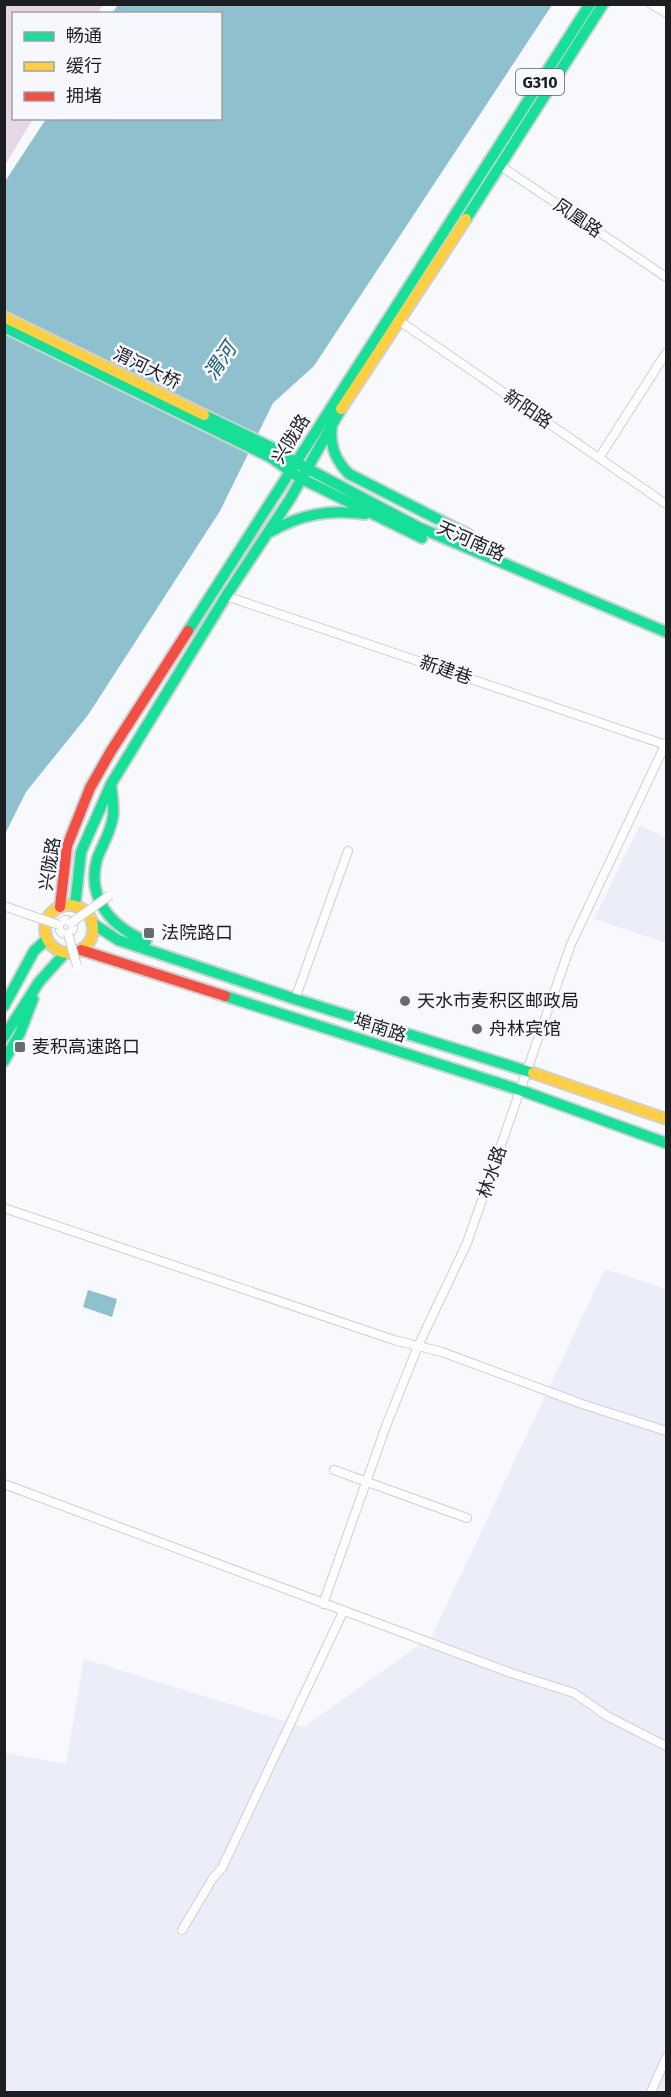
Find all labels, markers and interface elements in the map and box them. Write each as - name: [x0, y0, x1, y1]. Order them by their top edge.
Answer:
- legend: [12, 12, 222, 120]
- text: 畅通: [66, 25, 102, 47]
- text: 缓行: [66, 55, 102, 77]
- road number: G310: [516, 69, 564, 95]
- text: 拥堵: [66, 85, 102, 107]
- street label: 凤凰路: [549, 194, 607, 242]
- water label: 渭河: [199, 334, 243, 384]
- street label: 渭河大桥: [110, 342, 184, 394]
- street label: 新阳路: [499, 385, 557, 433]
- street label: 兴陇路: [267, 410, 315, 468]
- street label: 天河南路: [434, 516, 508, 566]
- street label: 新建巷: [417, 651, 475, 689]
- street label: 兴陇路: [35, 836, 65, 892]
- place label: 法院路口: [161, 922, 233, 944]
- marker: 法院路口: [142, 926, 156, 940]
- place label: 天水市麦积区邮政局: [417, 990, 579, 1012]
- marker: 天水市麦积区邮政局: [398, 994, 412, 1008]
- street label: 埠南路: [351, 1009, 409, 1047]
- place label: 舟林宾馆: [489, 1018, 561, 1040]
- marker: 舟林宾馆: [470, 1022, 484, 1036]
- place label: 麦积高速路口: [32, 1036, 140, 1058]
- marker: 麦积高速路口: [13, 1040, 27, 1054]
- street label: 林水路: [473, 1143, 511, 1201]

